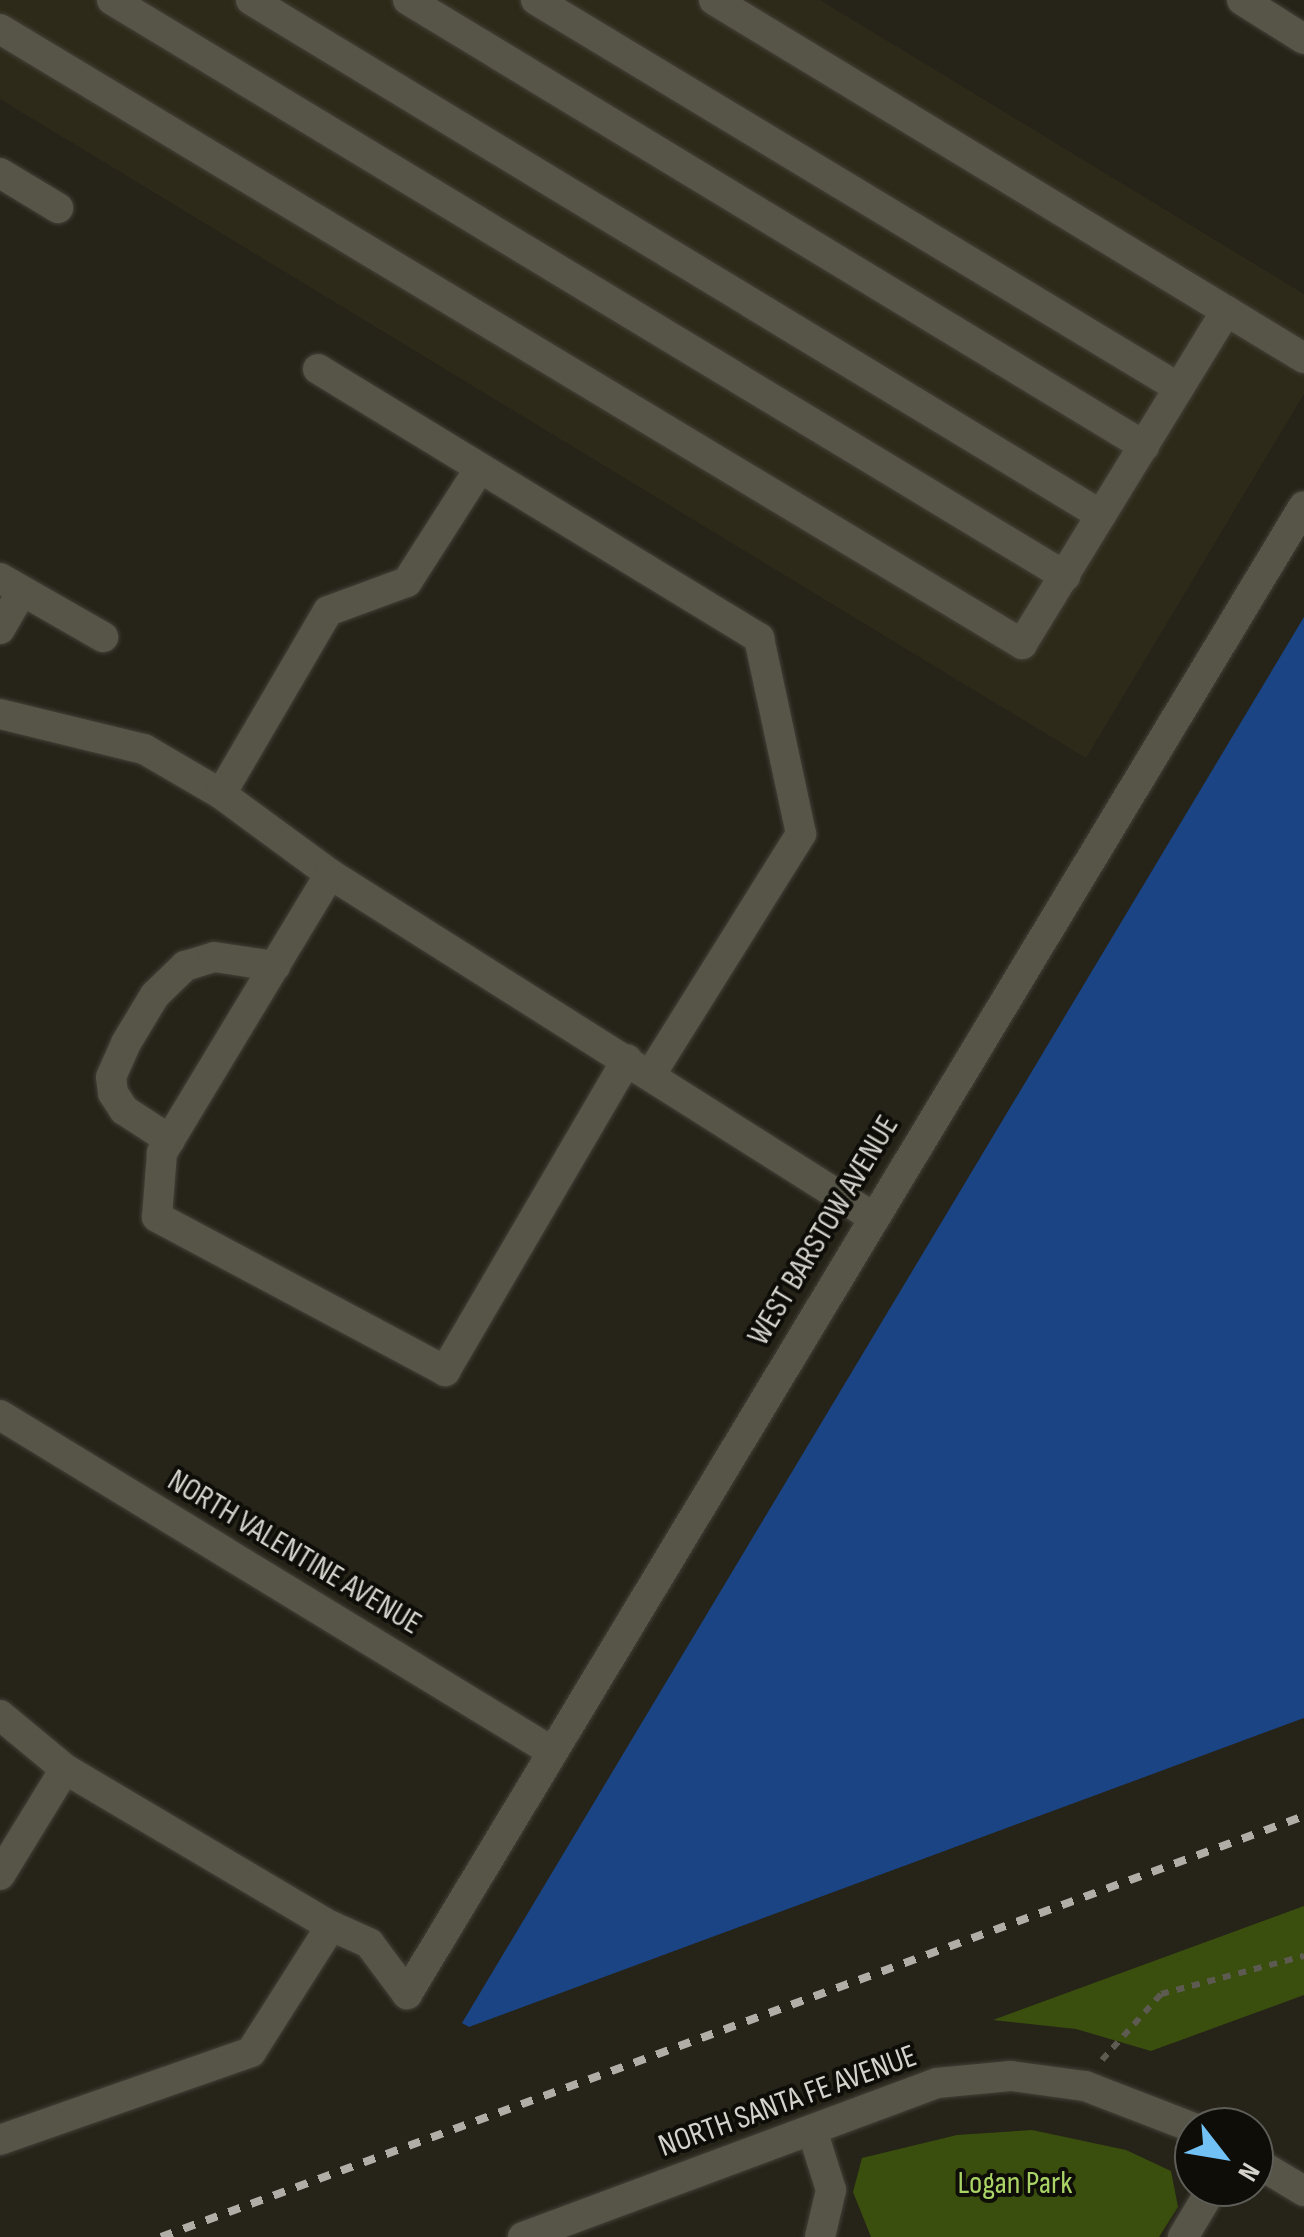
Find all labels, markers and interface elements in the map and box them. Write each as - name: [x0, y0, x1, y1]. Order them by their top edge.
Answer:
- street label: WEST BARSTOW AVENUE: [740, 1109, 908, 1353]
- street label: NORTH VALENTINE AVENUE: [160, 1462, 428, 1644]
- street label: NORTH SANTA FE AVENUE: [654, 2038, 922, 2166]
- north arrow: [1174, 2107, 1274, 2207]
- text: N: [1230, 2157, 1266, 2187]
- park label: Logan Park: [958, 2165, 1072, 2203]

